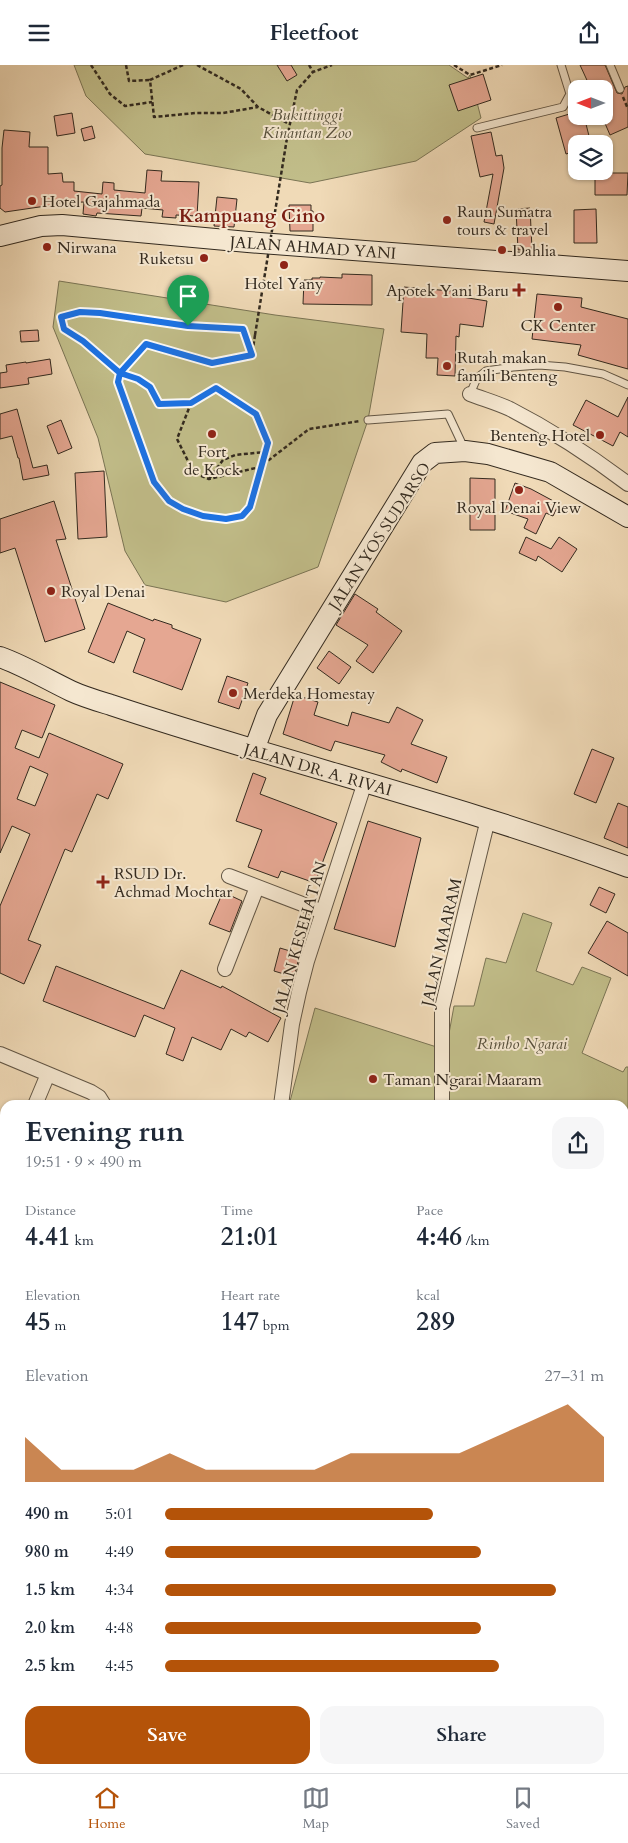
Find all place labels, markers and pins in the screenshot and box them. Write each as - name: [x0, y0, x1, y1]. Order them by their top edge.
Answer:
- place label: Hotel Gajahmada: [42, 191, 160, 213]
- marker: Hotel Gajahmada: [26, 195, 38, 207]
- place label: Raun Sumatra tours & travel: [457, 201, 552, 241]
- marker: Raun Sumatra tours & travel: [441, 214, 453, 226]
- place label: Nirwana: [57, 237, 117, 259]
- place label: Dahlia: [512, 240, 556, 262]
- marker: Nirwana: [41, 241, 53, 253]
- marker: Dahlia: [496, 244, 508, 256]
- place label: Ruketsu: [139, 248, 194, 270]
- marker: Ruketsu: [198, 252, 210, 264]
- marker: Hotel Yany: [278, 259, 290, 271]
- place label: Hotel Yany: [244, 273, 324, 295]
- pin: [167, 275, 209, 326]
- place label: Apotek Yani Baru: [386, 280, 509, 302]
- marker: Apotek Yani Baru: [513, 284, 525, 296]
- marker: CK Center: [552, 301, 564, 313]
- place label: CK Center: [520, 315, 596, 337]
- place label: Rutah makan famili Benteng: [457, 347, 557, 387]
- marker: Rutah makan famili Benteng: [441, 360, 453, 372]
- place label: Benteng Hotel: [490, 425, 590, 447]
- marker: Fort de Kock: [206, 428, 218, 440]
- marker: Benteng Hotel: [594, 429, 606, 441]
- place label: Fort de Kock: [184, 441, 241, 481]
- marker: Royal Denai View: [513, 484, 525, 496]
- place label: Royal Denai View: [457, 497, 582, 519]
- place label: Royal Denai: [61, 581, 146, 603]
- marker: Royal Denai: [45, 585, 57, 597]
- place label: Merdeka Homestay: [243, 683, 376, 705]
- marker: Merdeka Homestay: [227, 687, 239, 699]
- place label: RSUD Dr. Achmad Mochtar: [114, 863, 232, 903]
- marker: RSUD Dr. Achmad Mochtar: [96, 875, 110, 889]
- place label: Taman Ngarai Maaram: [383, 1069, 542, 1091]
- marker: Taman Ngarai Maaram: [367, 1073, 379, 1085]

